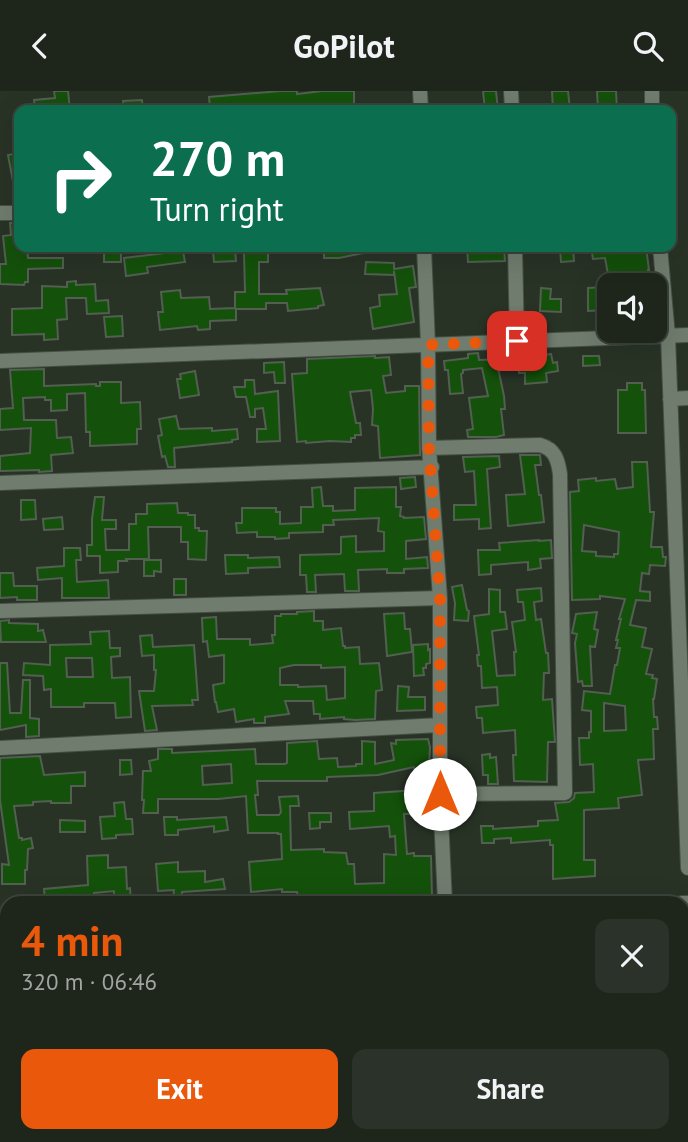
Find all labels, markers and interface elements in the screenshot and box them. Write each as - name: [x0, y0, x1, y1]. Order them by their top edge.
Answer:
- text: GoPilot: [293, 25, 395, 67]
- icon: back: [21, 27, 59, 65]
- icon: search: [629, 27, 667, 65]
- text: 270 m: [150, 126, 285, 190]
- icon: right: [35, 133, 126, 224]
- text: Turn right: [150, 188, 284, 230]
- map controls: [597, 273, 667, 343]
- button: sound: [597, 273, 667, 343]
- pin: [487, 311, 547, 371]
- icon: arrive: [498, 322, 536, 360]
- position arrow: [403, 757, 477, 831]
- text: 4 min: [21, 913, 123, 968]
- button: close: [595, 919, 669, 993]
- text: 320 m · 06:46: [21, 967, 157, 996]
- button: Exit: [21, 1049, 338, 1129]
- button: Share: [352, 1049, 669, 1129]

